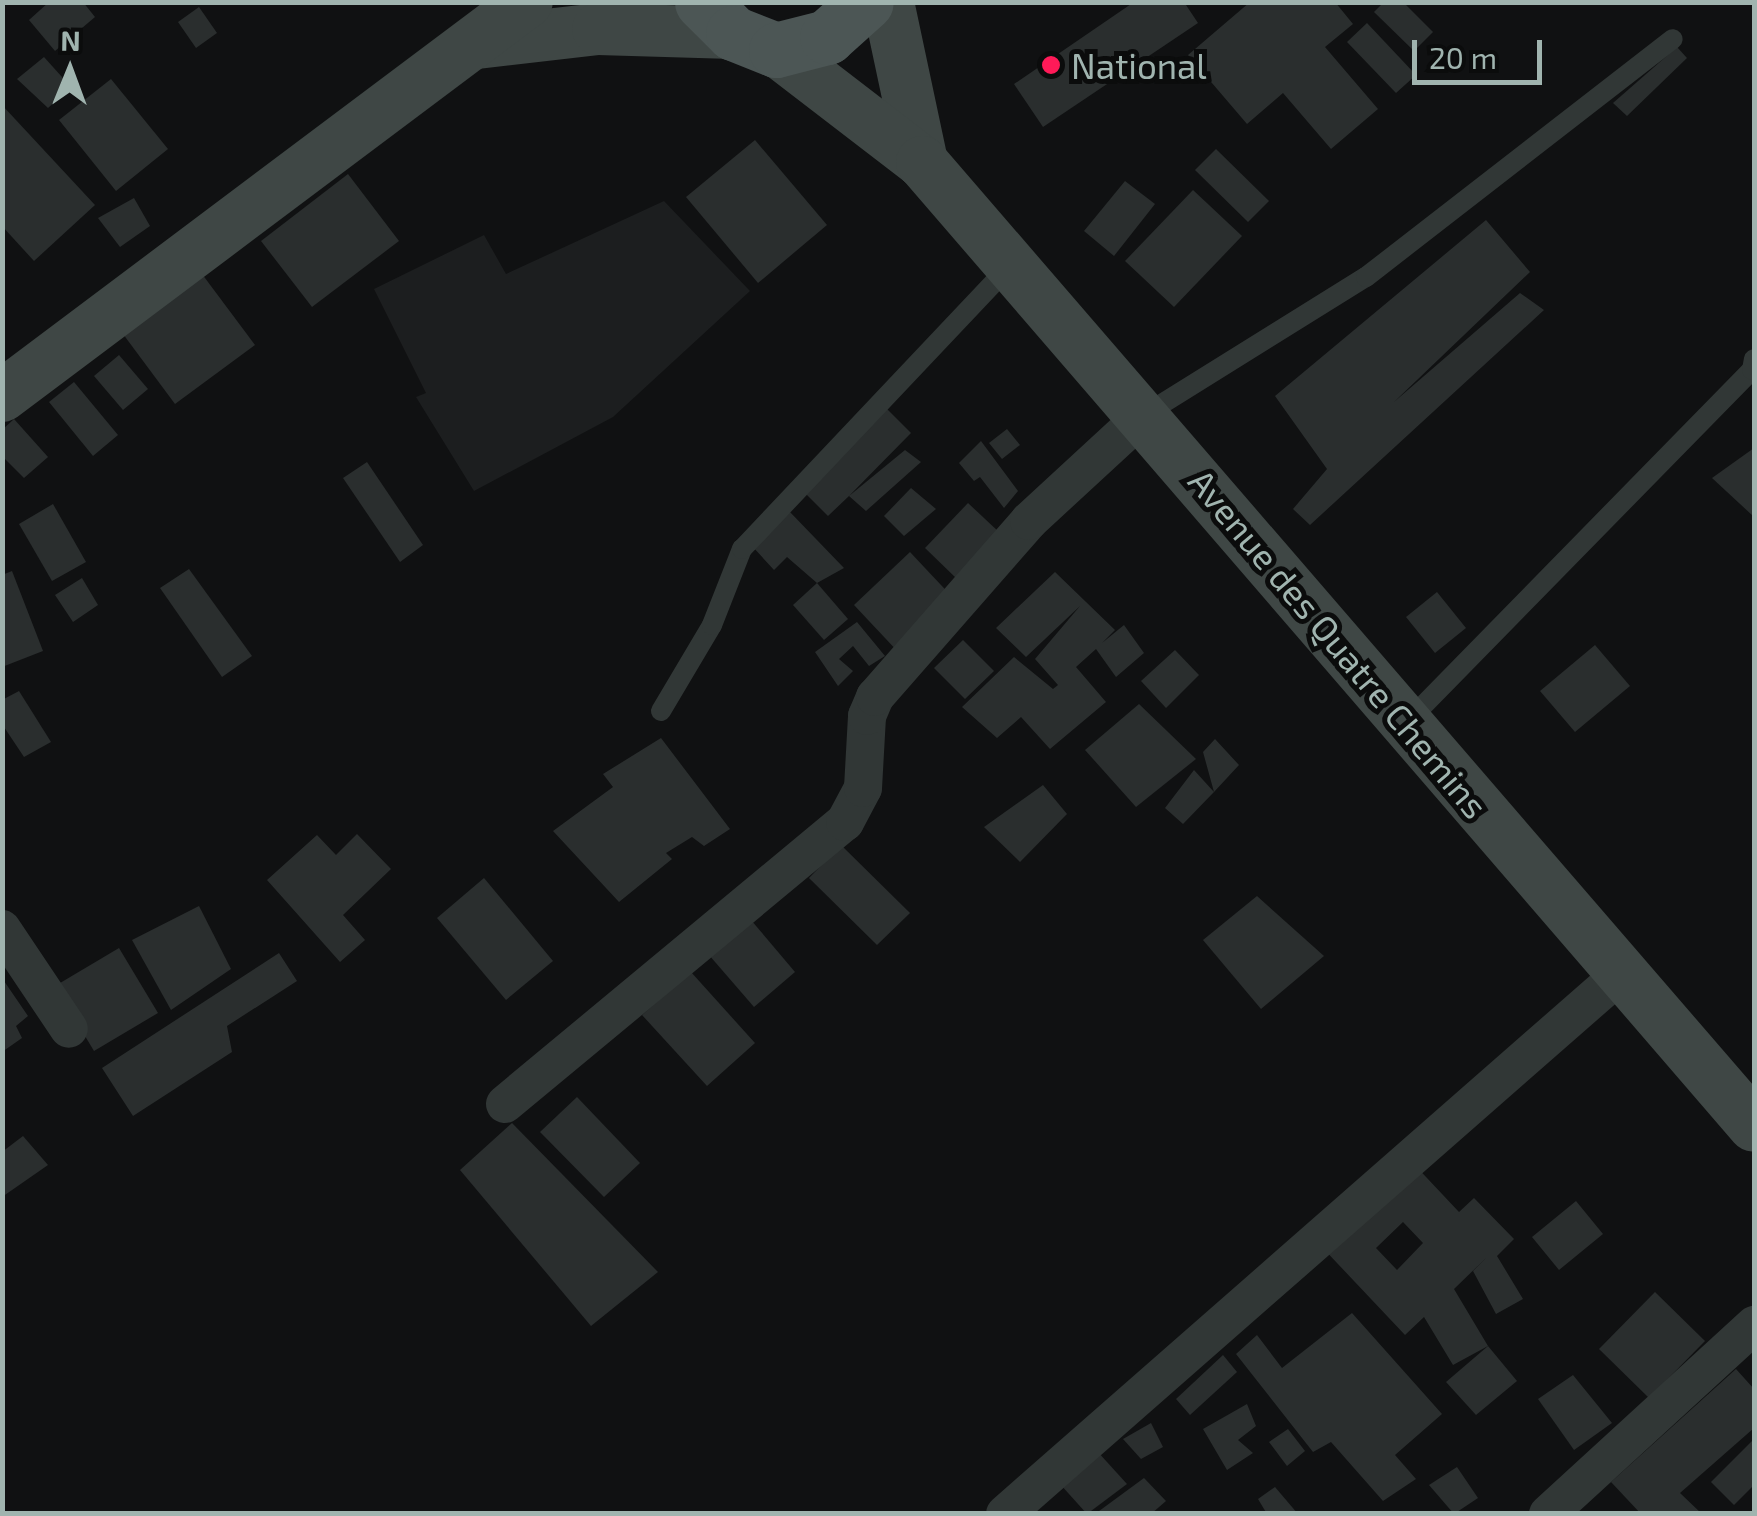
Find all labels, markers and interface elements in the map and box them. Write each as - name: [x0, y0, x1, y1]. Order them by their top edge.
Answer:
- north arrow: [20, 20, 120, 120]
- scale bar: [1417, 20, 1547, 82]
- text: N: [60, 23, 81, 57]
- text: 20 m: [1429, 39, 1497, 75]
- place label: National: [1071, 44, 1207, 86]
- marker: National: [1040, 54, 1062, 76]
- street label: Avenue des Quatre Chemins: [1181, 460, 1497, 826]

